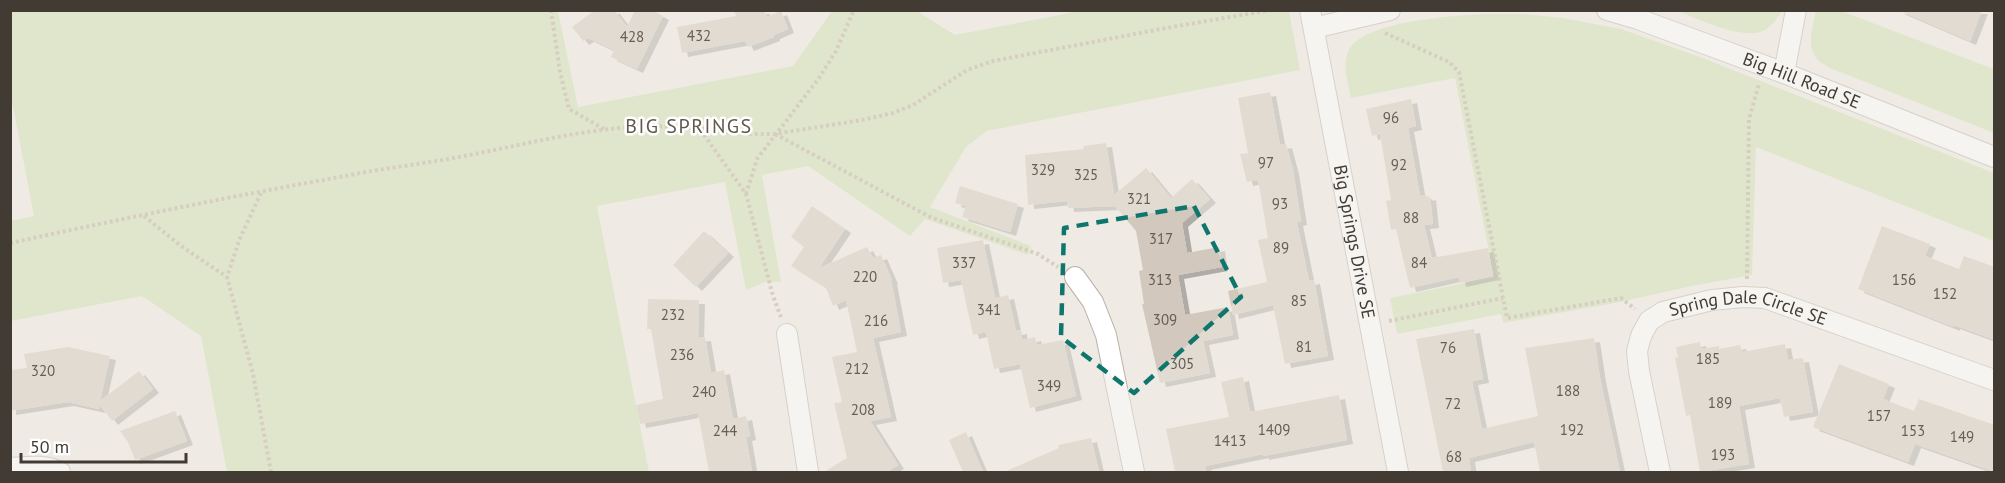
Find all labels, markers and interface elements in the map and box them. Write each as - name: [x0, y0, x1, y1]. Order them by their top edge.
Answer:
- house number: 432: [687, 26, 711, 45]
- house number: 428: [620, 27, 644, 46]
- street label: Big Hill Road SE: [1740, 47, 1864, 113]
- house number: 96: [1383, 108, 1399, 127]
- district label: BIG SPRINGS: [625, 113, 753, 139]
- house number: 97: [1258, 153, 1274, 172]
- house number: 92: [1391, 155, 1407, 174]
- house number: 329: [1031, 160, 1055, 179]
- street label: Big Springs Drive SE: [1329, 163, 1381, 321]
- house number: 325: [1074, 165, 1098, 184]
- house number: 321: [1127, 189, 1151, 208]
- house number: 93: [1272, 194, 1288, 213]
- house number: 88: [1403, 208, 1419, 227]
- house number: 317: [1149, 229, 1173, 248]
- house number: 89: [1273, 238, 1289, 257]
- house number: 337: [952, 253, 976, 272]
- house number: 84: [1411, 253, 1427, 272]
- house number: 220: [853, 267, 877, 286]
- house number: 313: [1148, 270, 1172, 289]
- house number: 156: [1892, 270, 1916, 289]
- house number: 152: [1933, 284, 1957, 303]
- street label: Spring Dale Circle SE: [1666, 285, 1830, 330]
- house number: 85: [1291, 291, 1307, 310]
- house number: 341: [977, 300, 1001, 319]
- house number: 232: [661, 305, 685, 324]
- house number: 309: [1153, 310, 1177, 329]
- house number: 216: [864, 311, 888, 330]
- house number: 81: [1296, 337, 1312, 356]
- house number: 76: [1440, 338, 1456, 357]
- house number: 236: [670, 345, 694, 364]
- house number: 185: [1696, 349, 1720, 368]
- house number: 305: [1170, 354, 1194, 373]
- house number: 212: [845, 359, 869, 378]
- house number: 320: [31, 361, 55, 380]
- house number: 349: [1037, 376, 1061, 395]
- house number: 188: [1556, 381, 1580, 400]
- house number: 240: [692, 382, 716, 401]
- house number: 189: [1708, 393, 1732, 412]
- house number: 72: [1445, 394, 1461, 413]
- house number: 208: [851, 400, 875, 419]
- house number: 157: [1867, 406, 1891, 425]
- house number: 1409: [1258, 420, 1290, 439]
- house number: 192: [1560, 420, 1584, 439]
- house number: 244: [713, 421, 737, 440]
- house number: 153: [1901, 421, 1925, 440]
- scale bar: [21, 426, 186, 464]
- house number: 149: [1950, 427, 1974, 446]
- house number: 1413: [1214, 431, 1246, 450]
- text: 50 m: [30, 435, 69, 458]
- house number: 193: [1711, 445, 1735, 464]
- house number: 68: [1446, 447, 1462, 466]

